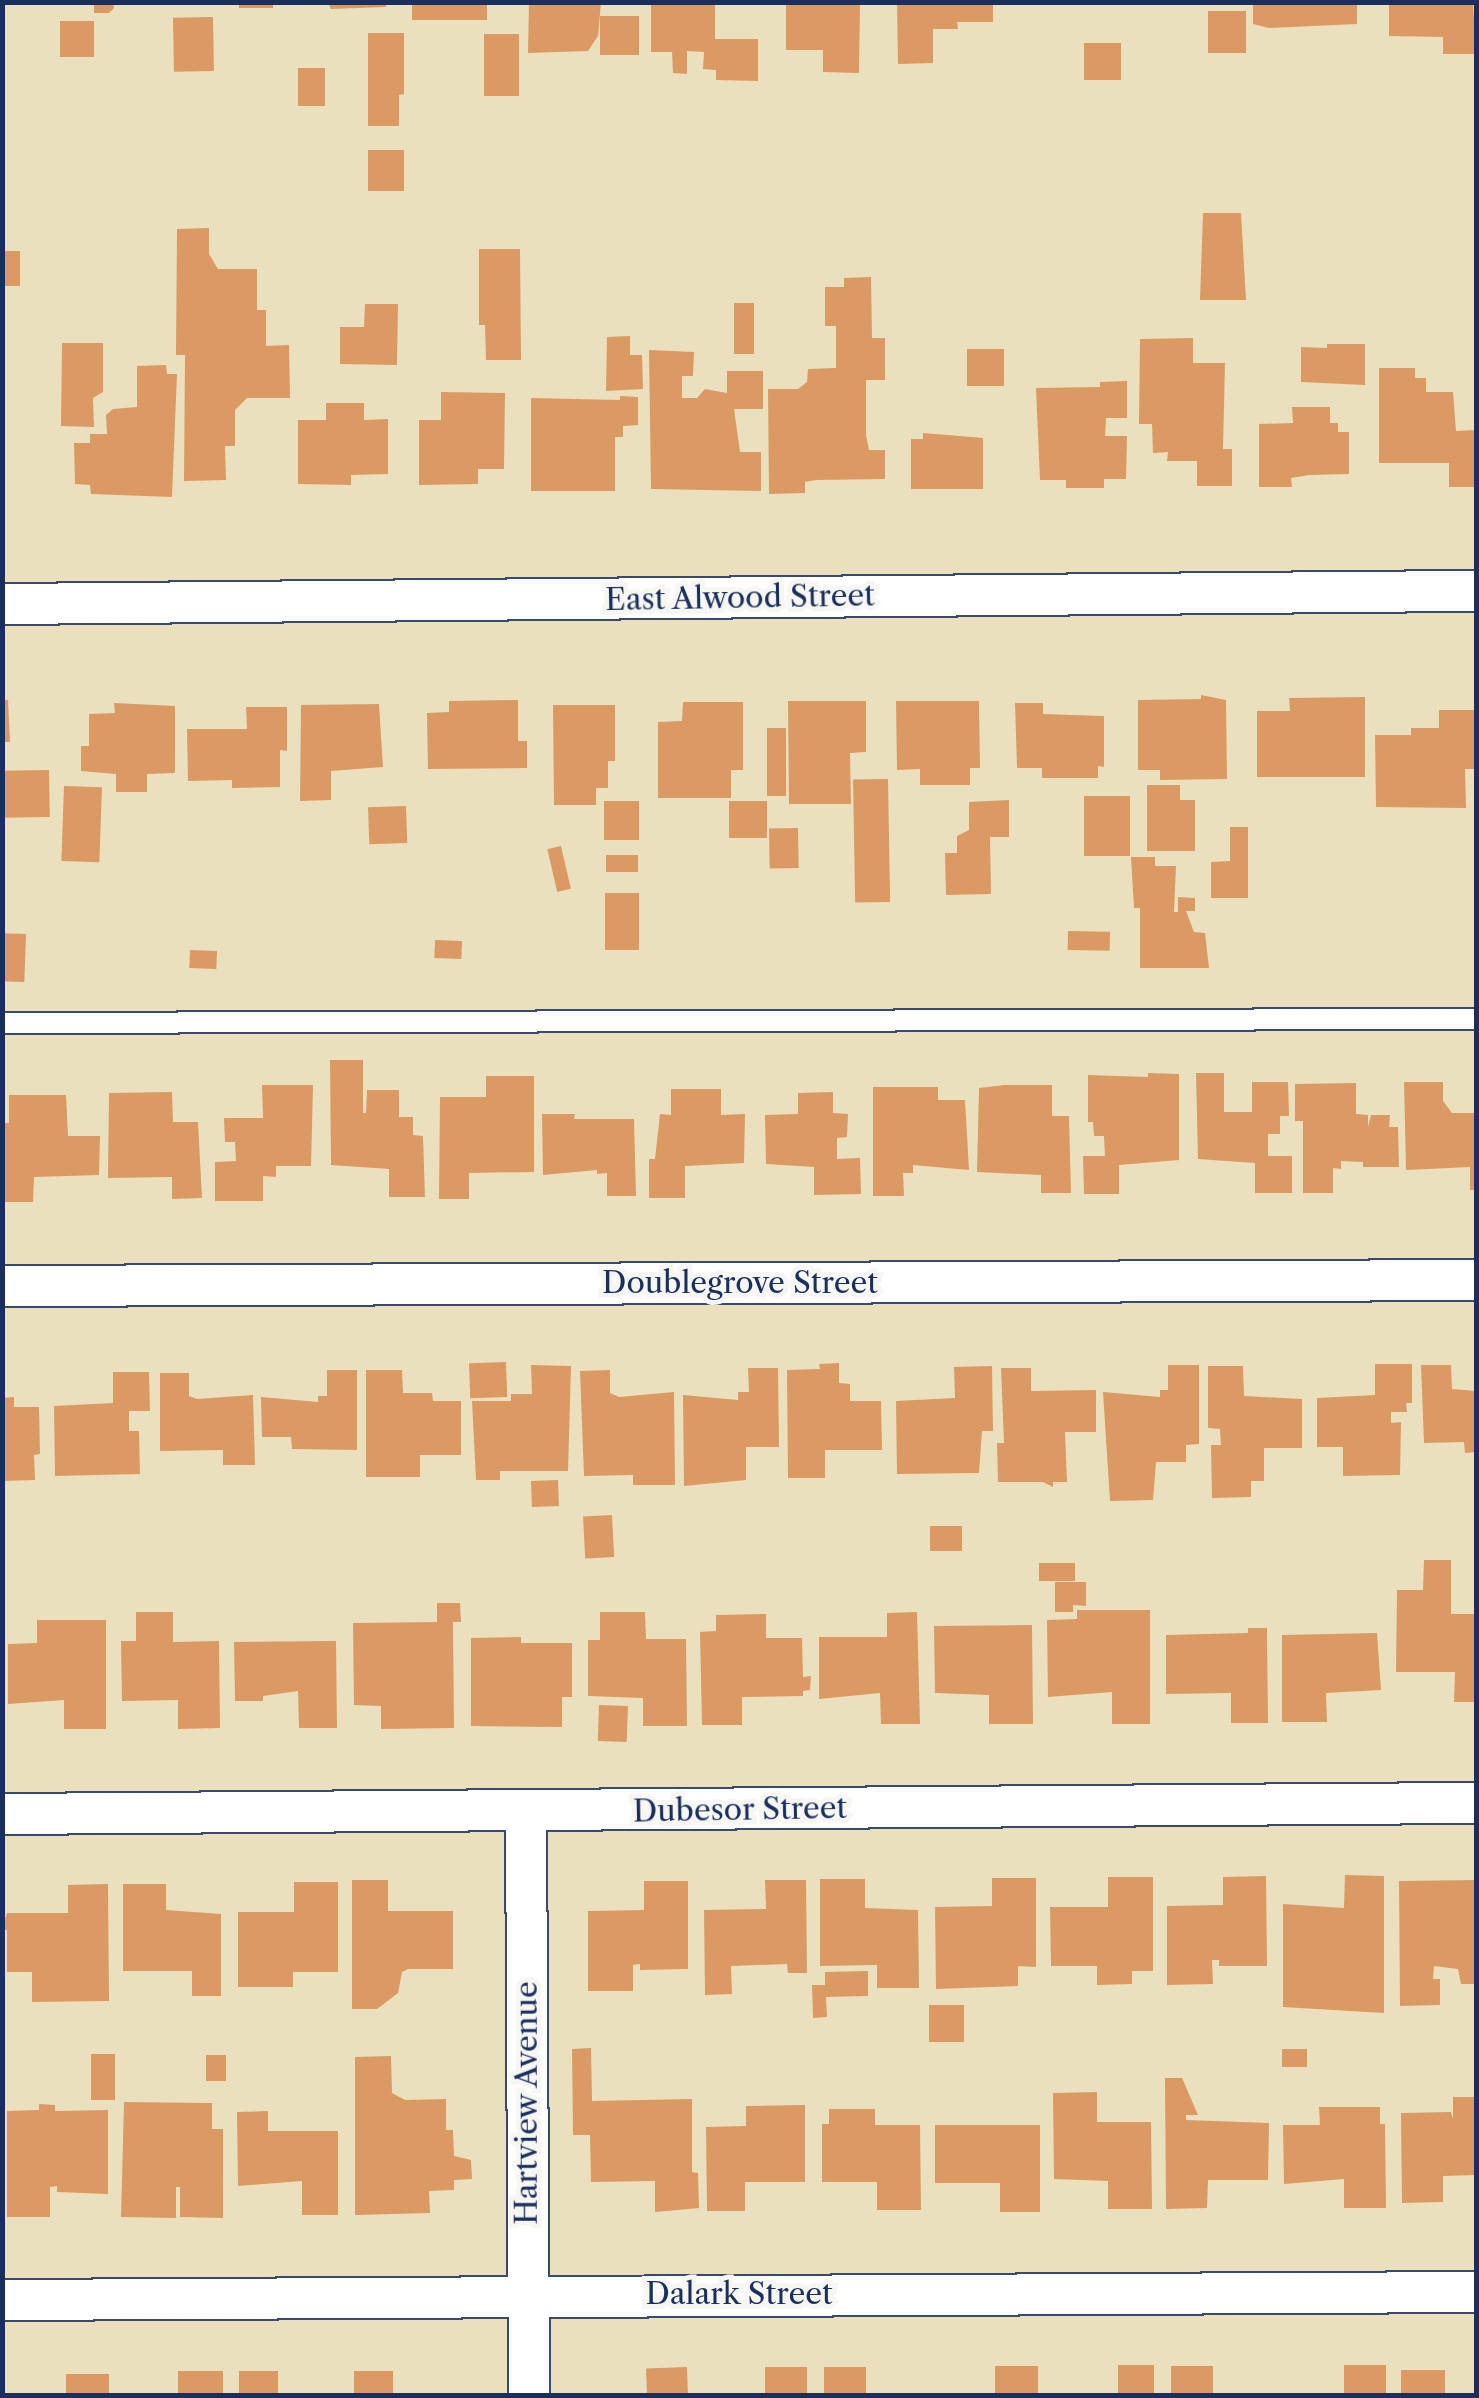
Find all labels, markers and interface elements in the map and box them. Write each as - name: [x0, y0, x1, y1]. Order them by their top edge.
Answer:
- street label: East Alwood Street: [604, 578, 876, 618]
- street label: Doublegrove Street: [602, 1265, 878, 1301]
- street label: Dubesor Street: [632, 1790, 848, 1830]
- street label: Hartview Avenue: [509, 1980, 545, 2226]
- street label: Dalark Street: [645, 2276, 833, 2312]

